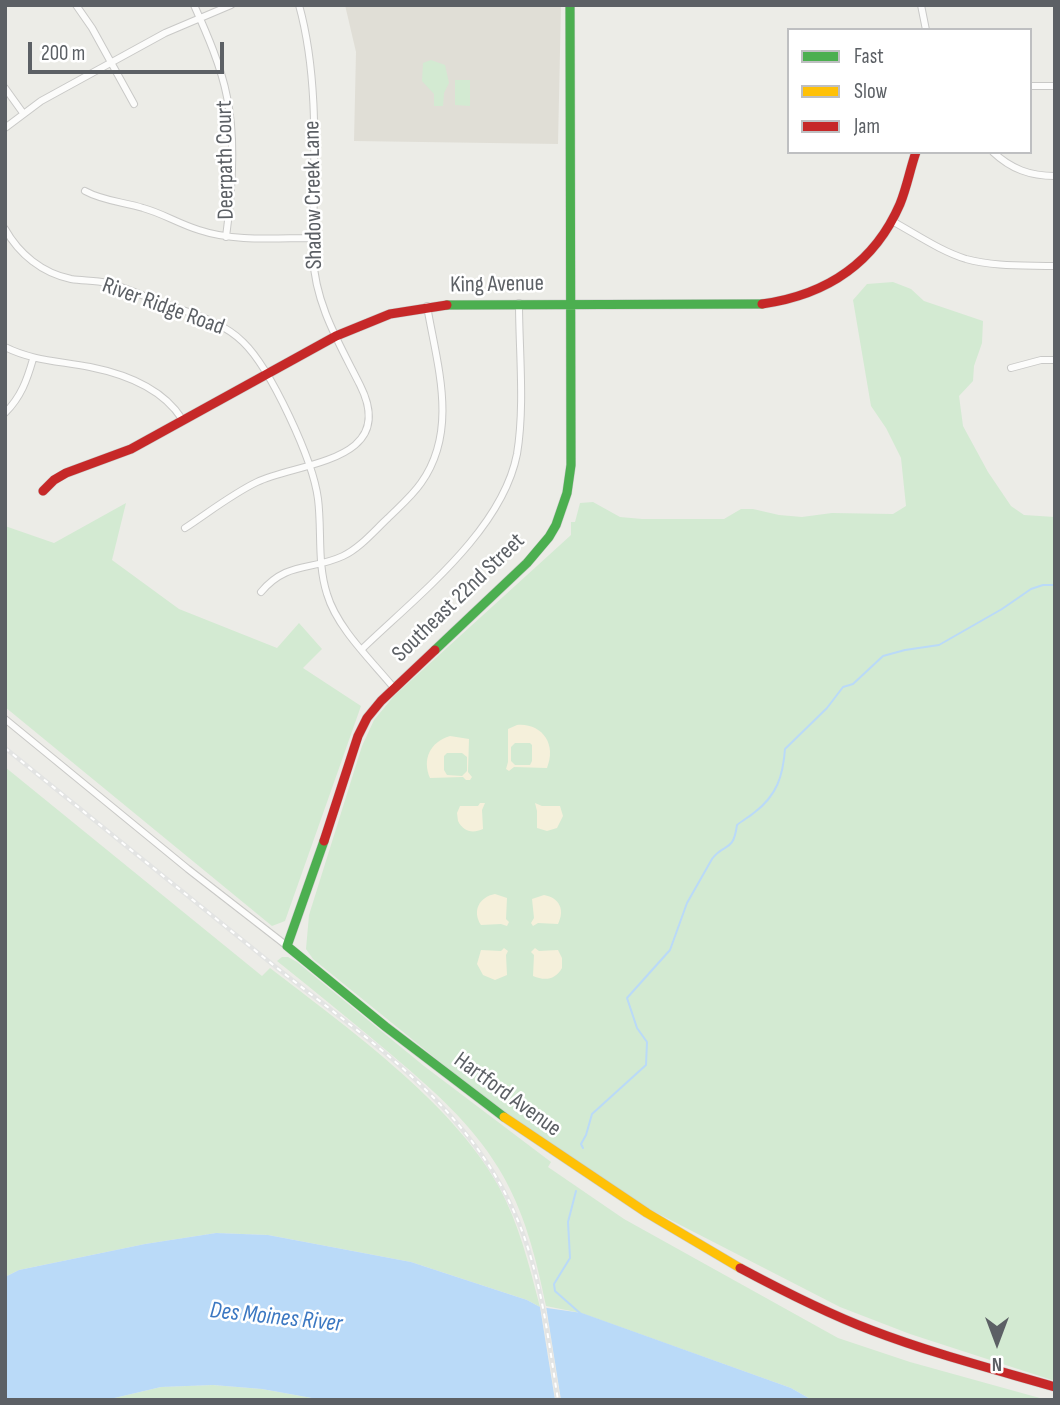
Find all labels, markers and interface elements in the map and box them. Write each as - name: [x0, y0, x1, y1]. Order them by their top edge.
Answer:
- scale bar: [32, 28, 228, 72]
- legend: [787, 28, 1032, 154]
- text: 200 m: [41, 41, 85, 66]
- text: Fast: [854, 44, 884, 69]
- text: Slow: [854, 79, 887, 104]
- street label: Deerpath Court: [211, 100, 241, 220]
- text: Jam: [854, 114, 880, 139]
- street label: Shadow Creek Lane: [299, 120, 329, 270]
- street label: King Avenue: [450, 270, 544, 300]
- street label: River Ridge Road: [98, 272, 228, 342]
- street label: Southeast 22nd Street: [387, 528, 531, 668]
- street label: Hartford Avenue: [448, 1047, 566, 1143]
- water label: Des Moines River: [208, 1297, 344, 1339]
- north arrow: [962, 1307, 1032, 1377]
- text: N: [992, 1352, 1002, 1375]

